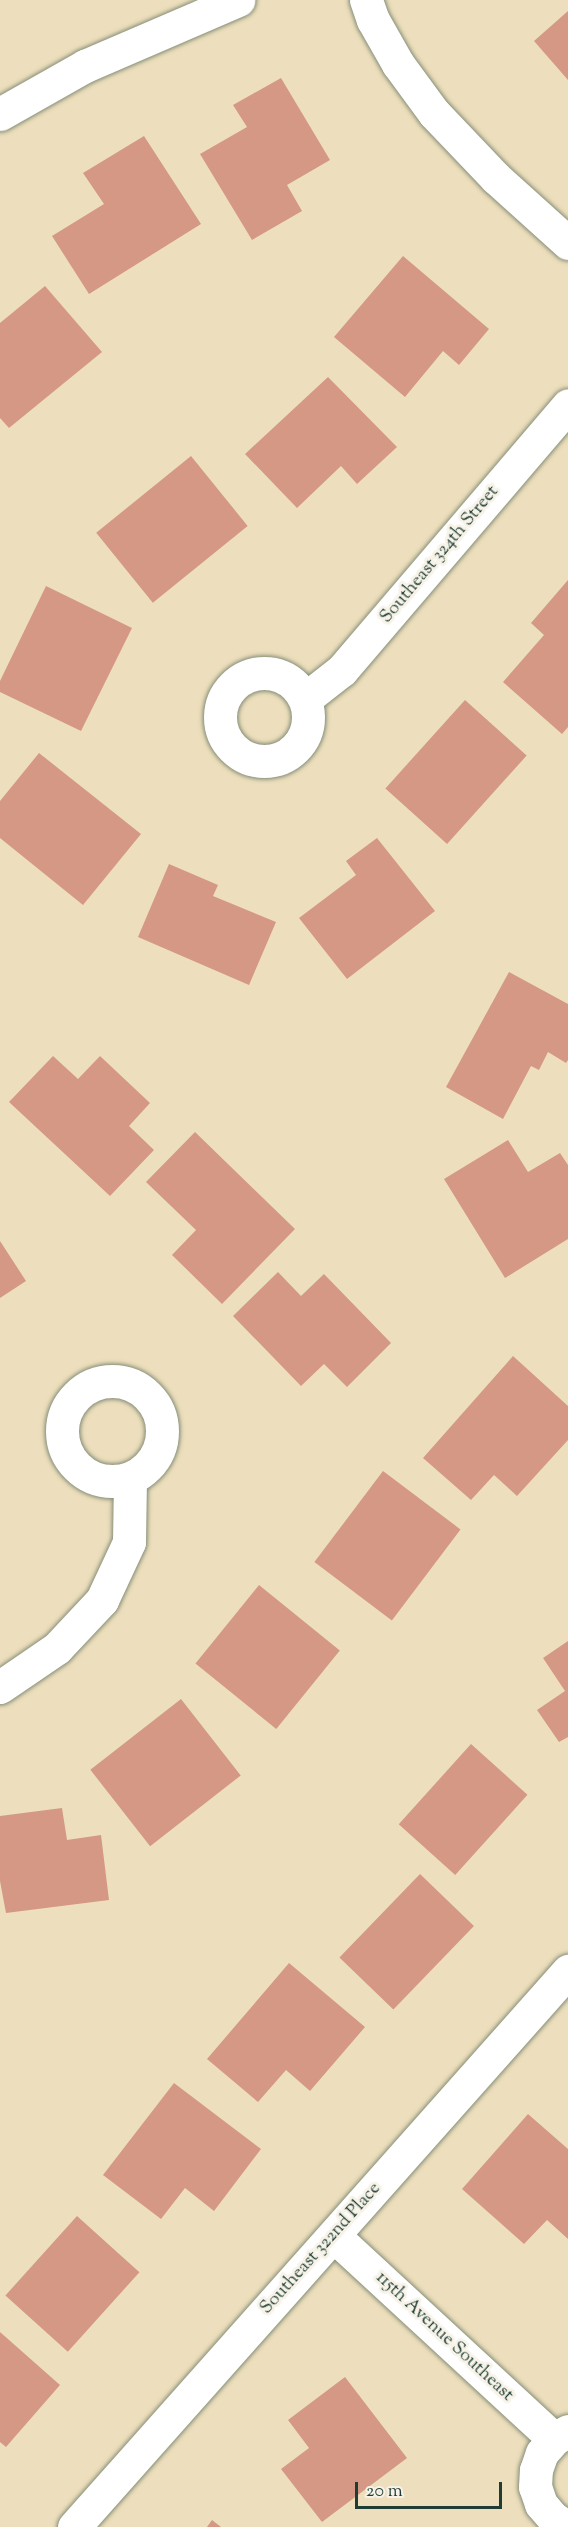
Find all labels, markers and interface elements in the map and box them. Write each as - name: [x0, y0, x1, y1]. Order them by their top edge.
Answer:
- street label: Southeast 324th Street: [376, 482, 504, 628]
- street label: Southeast 322nd Place: [256, 2179, 386, 2319]
- street label: 115th Avenue Southeast: [371, 2268, 517, 2406]
- scale bar: [358, 2470, 505, 2508]
- text: 20 m: [366, 2479, 403, 2505]

